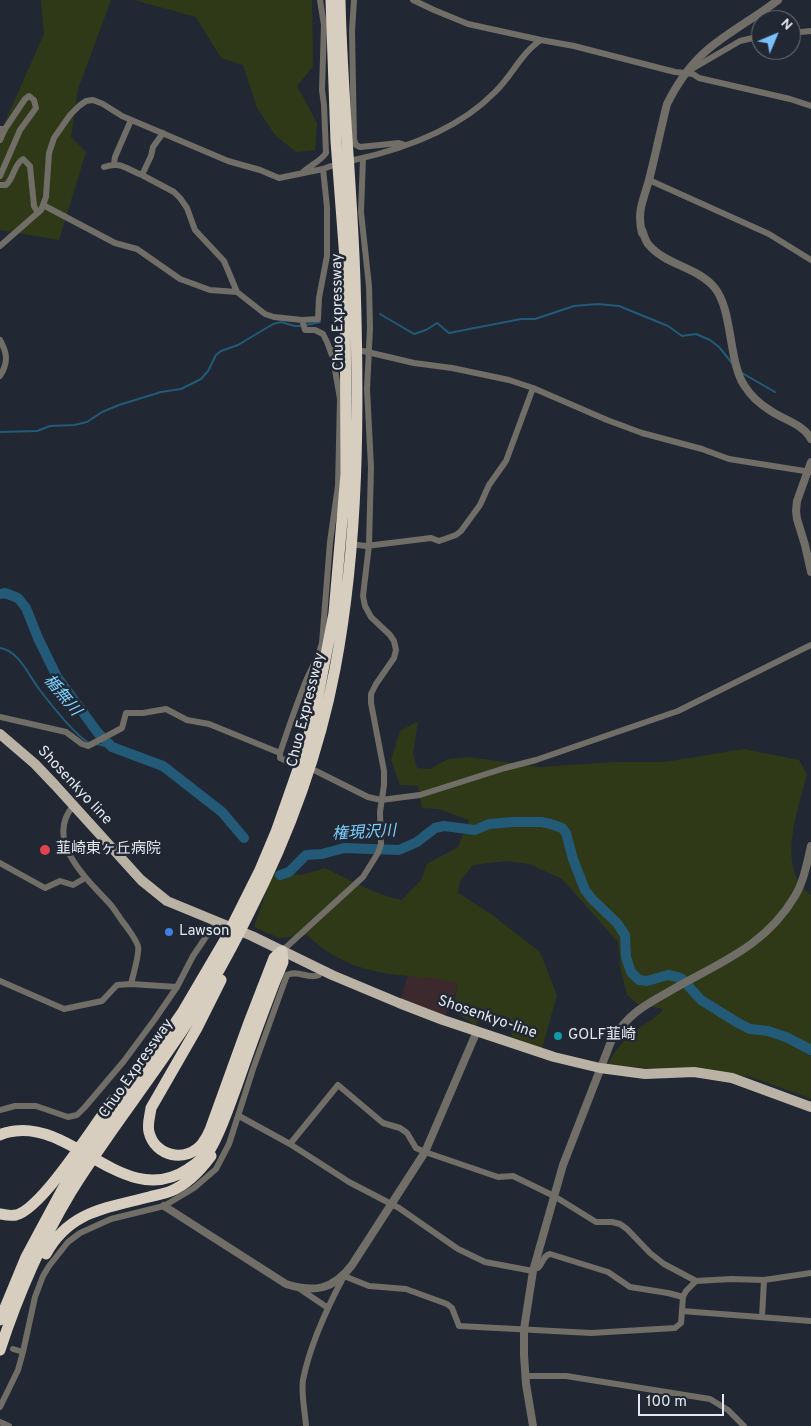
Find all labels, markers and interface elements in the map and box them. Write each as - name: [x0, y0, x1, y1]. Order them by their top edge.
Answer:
- north arrow: [751, 10, 801, 60]
- text: N: [777, 15, 796, 34]
- street label: Chuo Expressway: [329, 253, 349, 371]
- street label: Chuo Expressway: [284, 651, 330, 769]
- water label: 楯無川: [38, 671, 84, 721]
- street label: Shosenkyo line: [33, 743, 115, 829]
- water label: 権現沢川: [332, 823, 396, 845]
- place label: 韮崎東ヶ丘病院: [56, 841, 161, 859]
- marker: 韮崎東ヶ丘病院: [38, 843, 52, 857]
- place label: Lawson: [179, 923, 229, 941]
- marker: Lawson: [163, 926, 175, 938]
- street label: Shosenkyo-line: [435, 993, 539, 1043]
- street label: Chuo Expressway: [96, 1016, 178, 1122]
- place label: GOLF韮崎: [568, 1027, 636, 1045]
- marker: GOLF韮崎: [552, 1030, 564, 1042]
- scale bar: [641, 1384, 727, 1416]
- text: 100 m: [646, 1393, 687, 1412]

